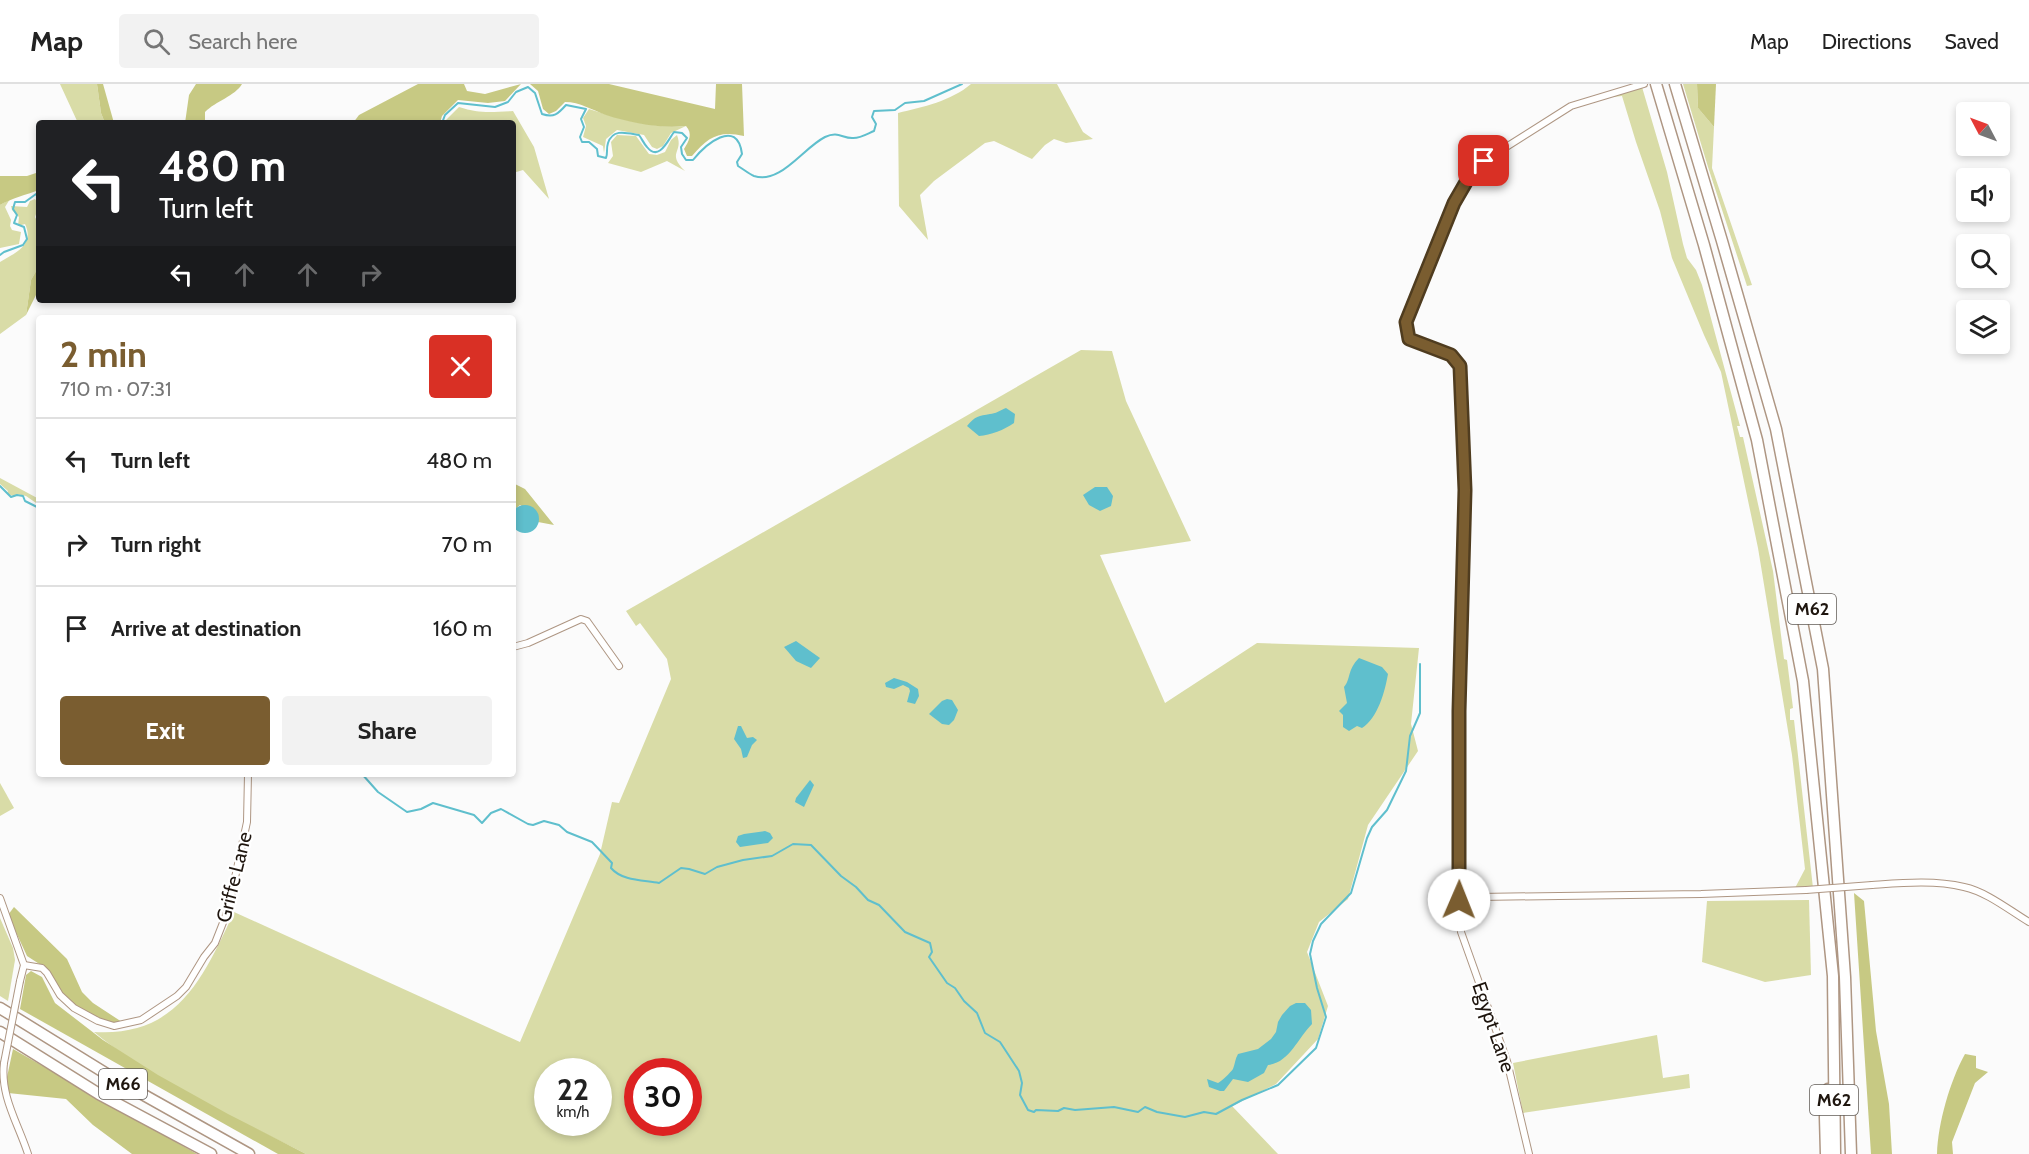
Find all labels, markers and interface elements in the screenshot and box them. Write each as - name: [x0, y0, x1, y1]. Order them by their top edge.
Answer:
- search box: [119, 14, 539, 68]
- text: Map: [30, 24, 83, 58]
- icon: search: [140, 25, 173, 58]
- text: Search here: [188, 28, 297, 55]
- text: Map: [1750, 29, 1789, 54]
- text: Directions: [1822, 29, 1911, 54]
- text: Saved: [1944, 29, 1999, 54]
- north arrow: [1956, 102, 2010, 156]
- map controls: [1956, 102, 2010, 354]
- pin: [1458, 135, 1509, 186]
- text: 480 m: [159, 140, 286, 192]
- icon: left: [60, 144, 138, 222]
- icon: arrive: [1467, 144, 1500, 177]
- button: sound: [1956, 168, 2010, 222]
- text: Turn left: [159, 192, 253, 225]
- button: search: [1956, 234, 2010, 288]
- icon: left: [165, 258, 198, 291]
- icon: ahead: [228, 258, 261, 291]
- icon: ahead: [291, 258, 324, 291]
- icon: right: [354, 258, 387, 291]
- button: layers: [1956, 300, 2010, 354]
- text: 2 min: [60, 332, 147, 376]
- button: close: [429, 335, 492, 398]
- text: 710 m · 07:31: [60, 377, 172, 401]
- icon: left: [60, 444, 93, 477]
- text: Turn left: [111, 447, 190, 474]
- text: 480 m: [426, 447, 492, 474]
- icon: right: [60, 528, 93, 561]
- text: Turn right: [111, 531, 201, 558]
- text: 70 m: [442, 531, 492, 558]
- road number: M62: [1788, 594, 1836, 624]
- icon: arrive: [60, 612, 93, 645]
- text: Arrive at destination: [111, 615, 301, 642]
- text: 160 m: [433, 615, 492, 642]
- button: Exit: [60, 696, 270, 765]
- button: Share: [282, 696, 492, 765]
- street label: Griffe Lane: [211, 829, 257, 925]
- position arrow: [1427, 868, 1491, 932]
- street label: Egypt Lane: [1467, 979, 1521, 1075]
- speed limit sign: 30: [624, 1058, 702, 1136]
- road number: M66: [99, 1069, 147, 1099]
- text: 22: [557, 1071, 589, 1108]
- road number: M62: [1810, 1085, 1858, 1115]
- text: km/h: [557, 1103, 589, 1121]

